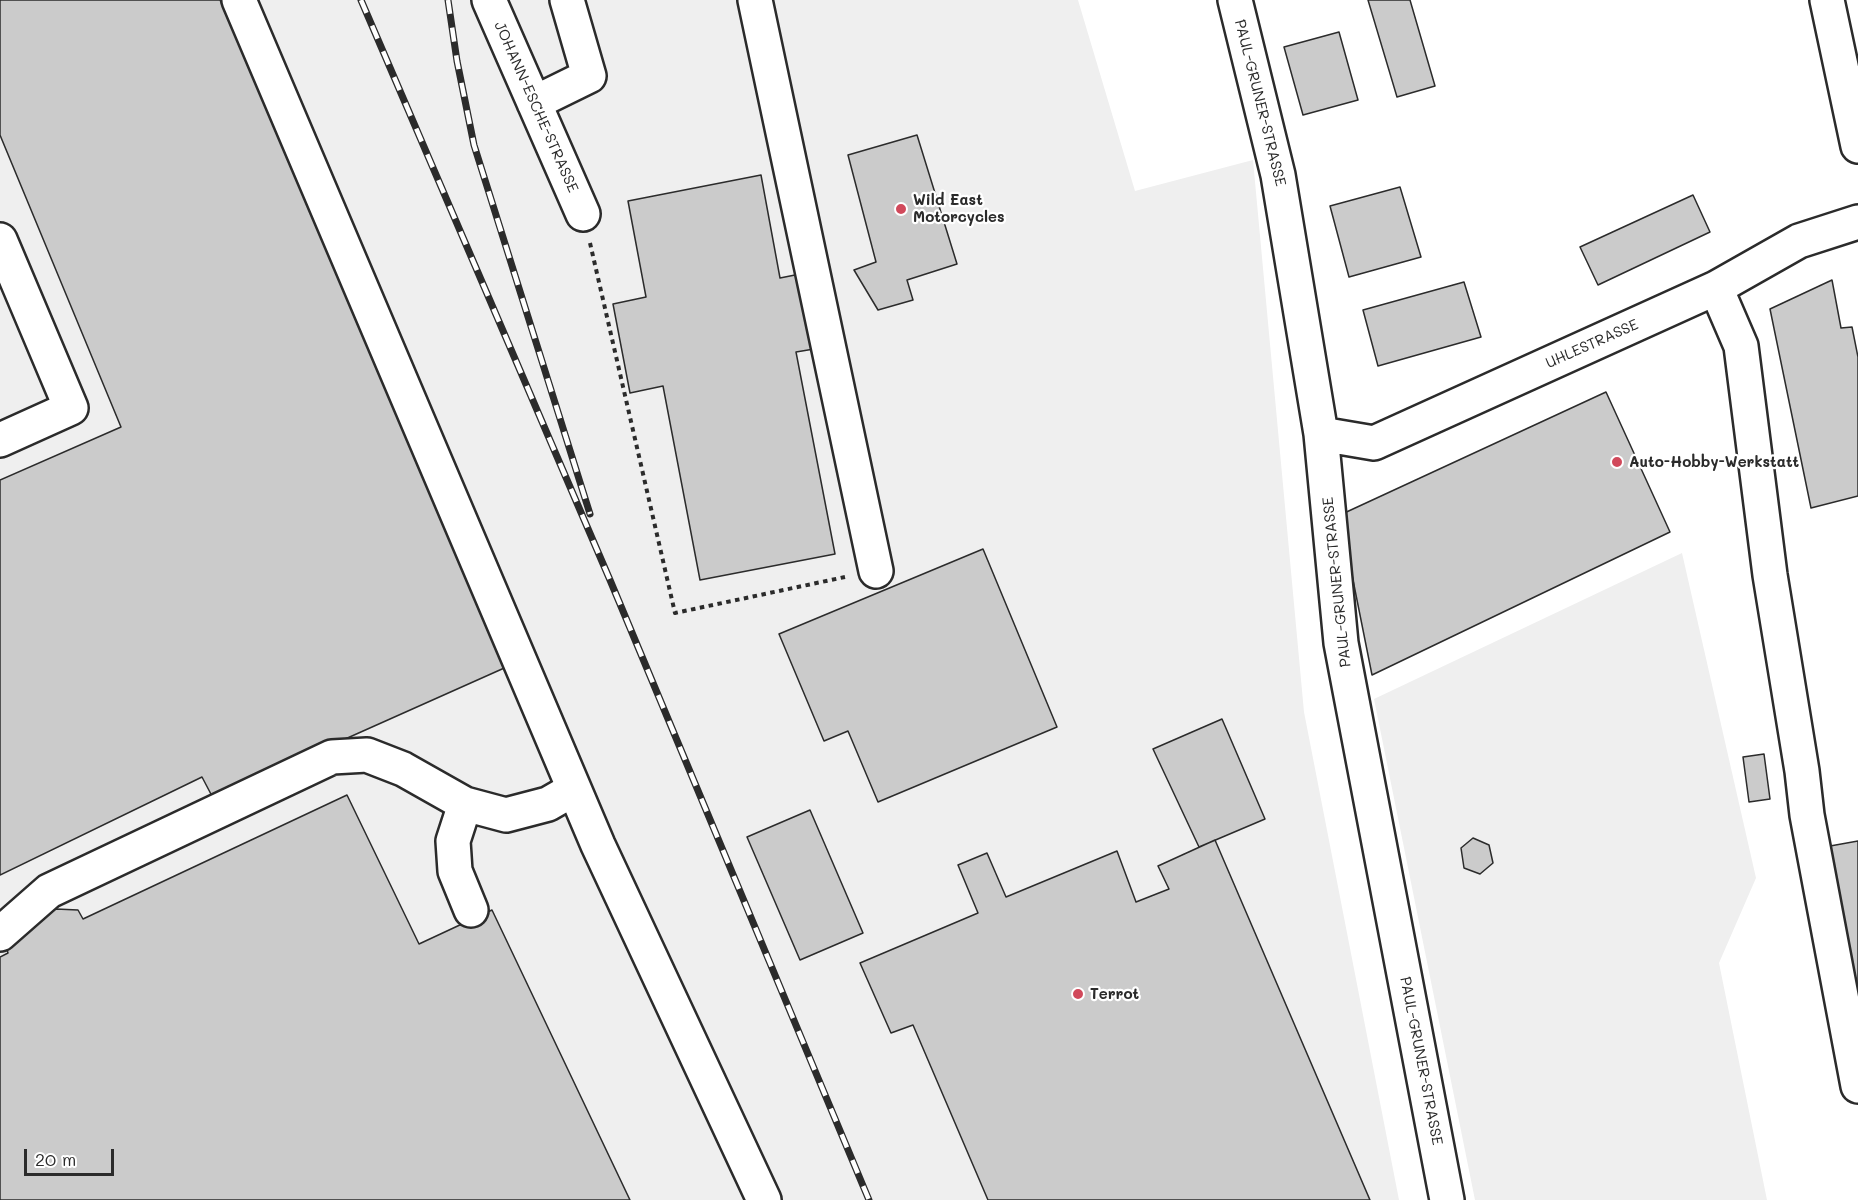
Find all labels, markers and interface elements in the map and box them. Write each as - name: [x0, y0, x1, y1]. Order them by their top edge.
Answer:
- street label: PAUL-GRUNER-STRASSE: [1231, 18, 1289, 188]
- street label: JOHANN-ESCHE-STRASSE: [490, 19, 582, 195]
- place label: Wild East Motorcycles: [913, 191, 1004, 226]
- marker: Wild East Motorcycles: [894, 202, 908, 216]
- street label: UHLESTRASSE: [1543, 316, 1641, 372]
- place label: Auto-Hobby-Werkstatt: [1629, 453, 1799, 471]
- marker: Auto-Hobby-Werkstatt: [1610, 455, 1624, 469]
- street label: PAUL-GRUNER-STRASSE: [1319, 496, 1355, 668]
- street label: PAUL-GRUNER-STRASSE: [1396, 975, 1446, 1147]
- place label: Terrot: [1090, 985, 1139, 1003]
- marker: Terrot: [1071, 987, 1085, 1001]
- scale bar: [27, 1137, 117, 1175]
- text: 20 m: [35, 1147, 76, 1171]

